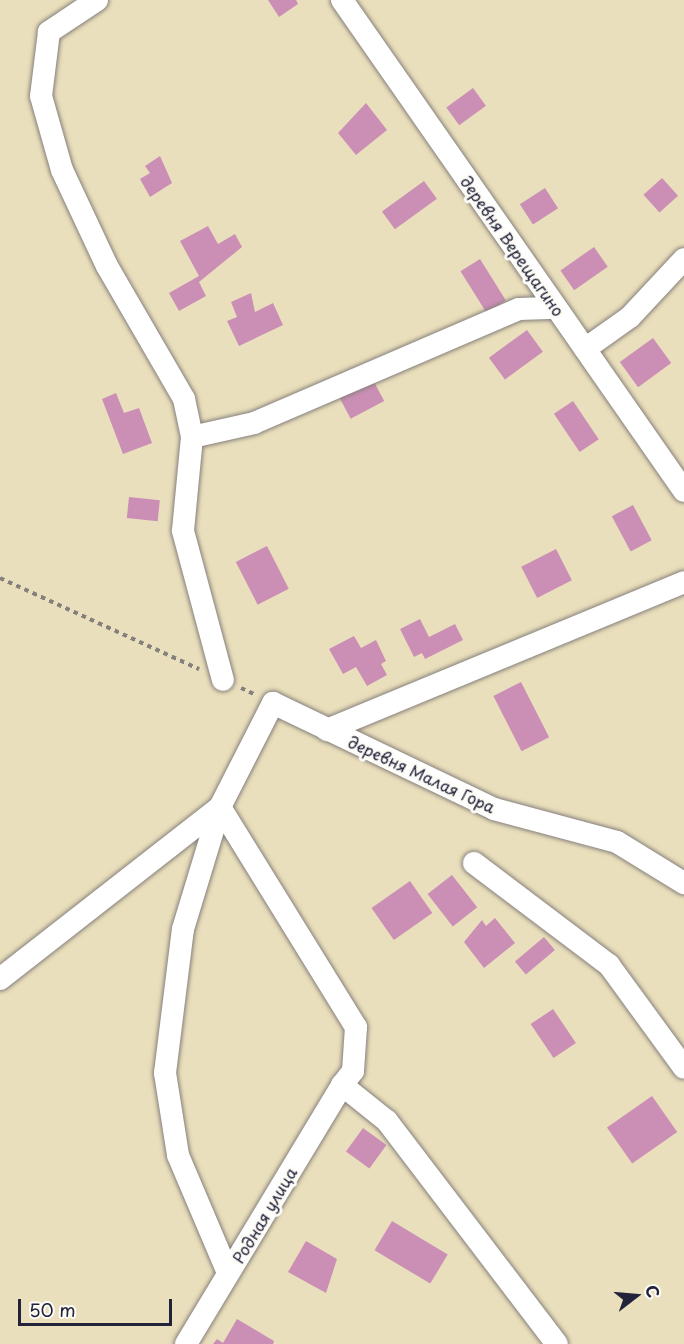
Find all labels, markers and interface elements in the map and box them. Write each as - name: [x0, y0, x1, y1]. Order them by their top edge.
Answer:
- street label: деревня Верещагино: [457, 172, 569, 320]
- street label: деревня Малая Гора: [346, 732, 498, 816]
- street label: Родная улица: [228, 1163, 300, 1267]
- north arrow: [606, 1266, 666, 1326]
- text: С: [640, 1282, 666, 1300]
- scale bar: [21, 1287, 176, 1325]
- text: 50 m: [29, 1296, 76, 1323]

